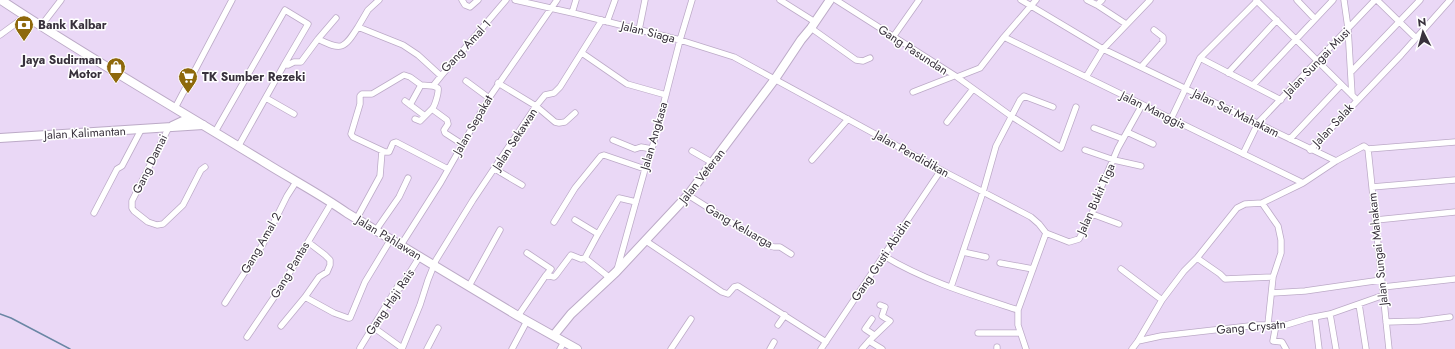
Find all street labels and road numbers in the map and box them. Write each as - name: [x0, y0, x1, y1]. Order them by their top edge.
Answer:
- street label: Gang Amal 1: [437, 15, 495, 77]
- street label: Jalan Siaga: [617, 16, 677, 47]
- street label: Gang Pasundan: [874, 21, 952, 79]
- street label: Jalan Sungai Musi: [1278, 24, 1355, 102]
- street label: Jalan Sei Mahakam: [1188, 83, 1282, 142]
- street label: Jalan Manggis: [1116, 86, 1189, 134]
- street label: Jalan Sepakat: [448, 92, 497, 160]
- street label: Jalan Salak: [1307, 99, 1358, 152]
- street label: Jalan Angkasa: [635, 100, 672, 174]
- street label: Jalan Sekawan: [487, 104, 542, 175]
- street label: Jalan Kalimantan: [42, 122, 126, 144]
- street label: Jalan Pendidikan: [870, 125, 953, 182]
- street label: Gang Damai: [128, 131, 172, 197]
- street label: Jalan Veteran: [674, 145, 729, 209]
- street label: Jalan Bukit Tiga: [1071, 160, 1120, 239]
- street label: Jalan Sungai Mahakam: [1363, 192, 1393, 308]
- street label: Gang Keluarga: [702, 199, 777, 253]
- street label: Gang Amal 2: [236, 209, 286, 277]
- street label: Jalan Pahlawan: [351, 210, 425, 265]
- street label: Gang Gusti Abidin: [847, 215, 915, 305]
- street label: Gang Pantas: [266, 238, 314, 302]
- street label: Gang Haji Rais: [361, 265, 419, 339]
- street label: Gang Crysatn: [1216, 315, 1286, 339]

